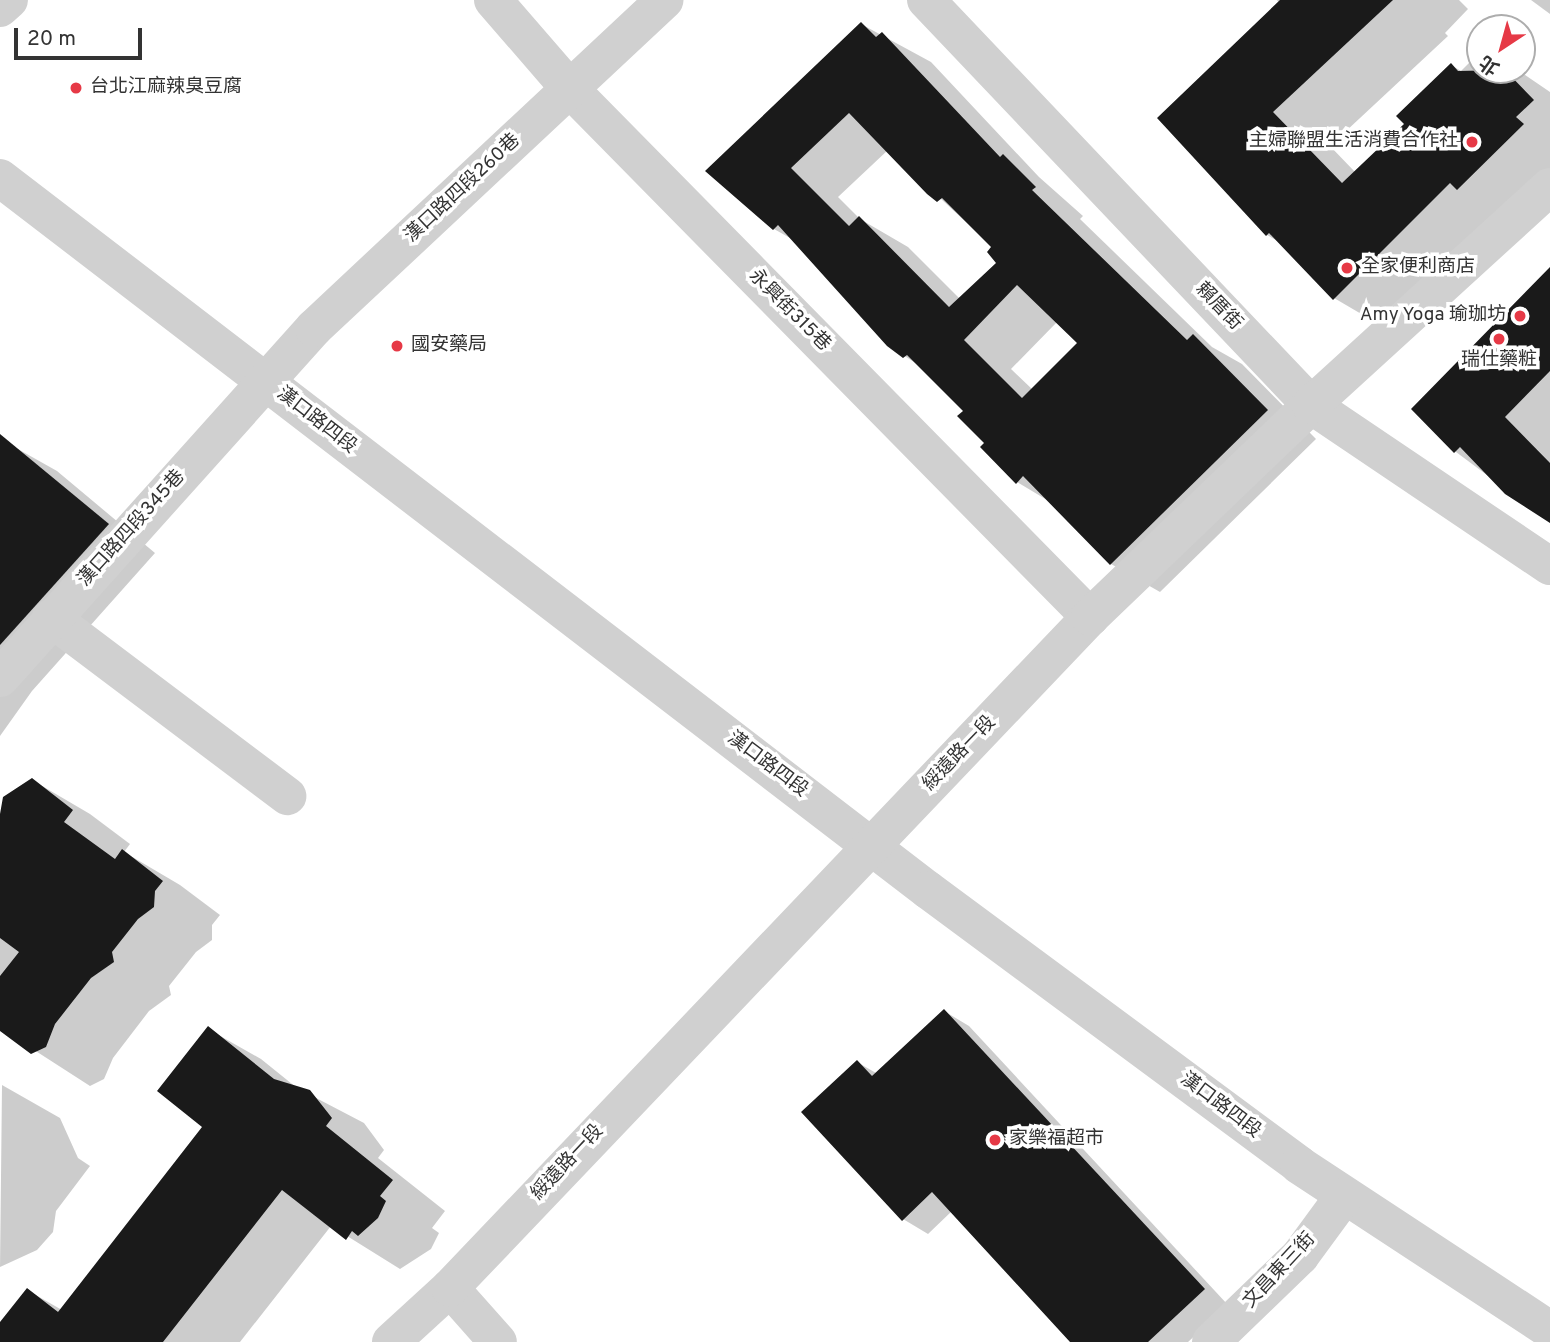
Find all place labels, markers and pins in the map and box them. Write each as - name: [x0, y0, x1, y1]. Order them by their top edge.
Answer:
- place label: 台北江麻辣臭豆腐: [90, 77, 242, 99]
- marker: 台北江麻辣臭豆腐: [68, 80, 84, 96]
- place label: 主婦聯盟生活消費合作社: [1249, 131, 1458, 153]
- marker: 主婦聯盟生活消費合作社: [1464, 134, 1480, 150]
- place label: 全家便利商店: [1361, 257, 1475, 279]
- marker: 全家便利商店: [1339, 260, 1355, 276]
- place label: Amy Yoga 瑜珈坊: [1359, 305, 1506, 327]
- marker: Amy Yoga 瑜珈坊: [1512, 308, 1528, 324]
- marker: 瑞仕藥粧: [1491, 331, 1507, 347]
- place label: 國安藥局: [411, 335, 487, 357]
- marker: 國安藥局: [389, 338, 405, 354]
- place label: 瑞仕藥粧: [1461, 350, 1537, 372]
- place label: 家樂福超市: [1009, 1129, 1104, 1151]
- marker: 家樂福超市: [987, 1132, 1003, 1148]

